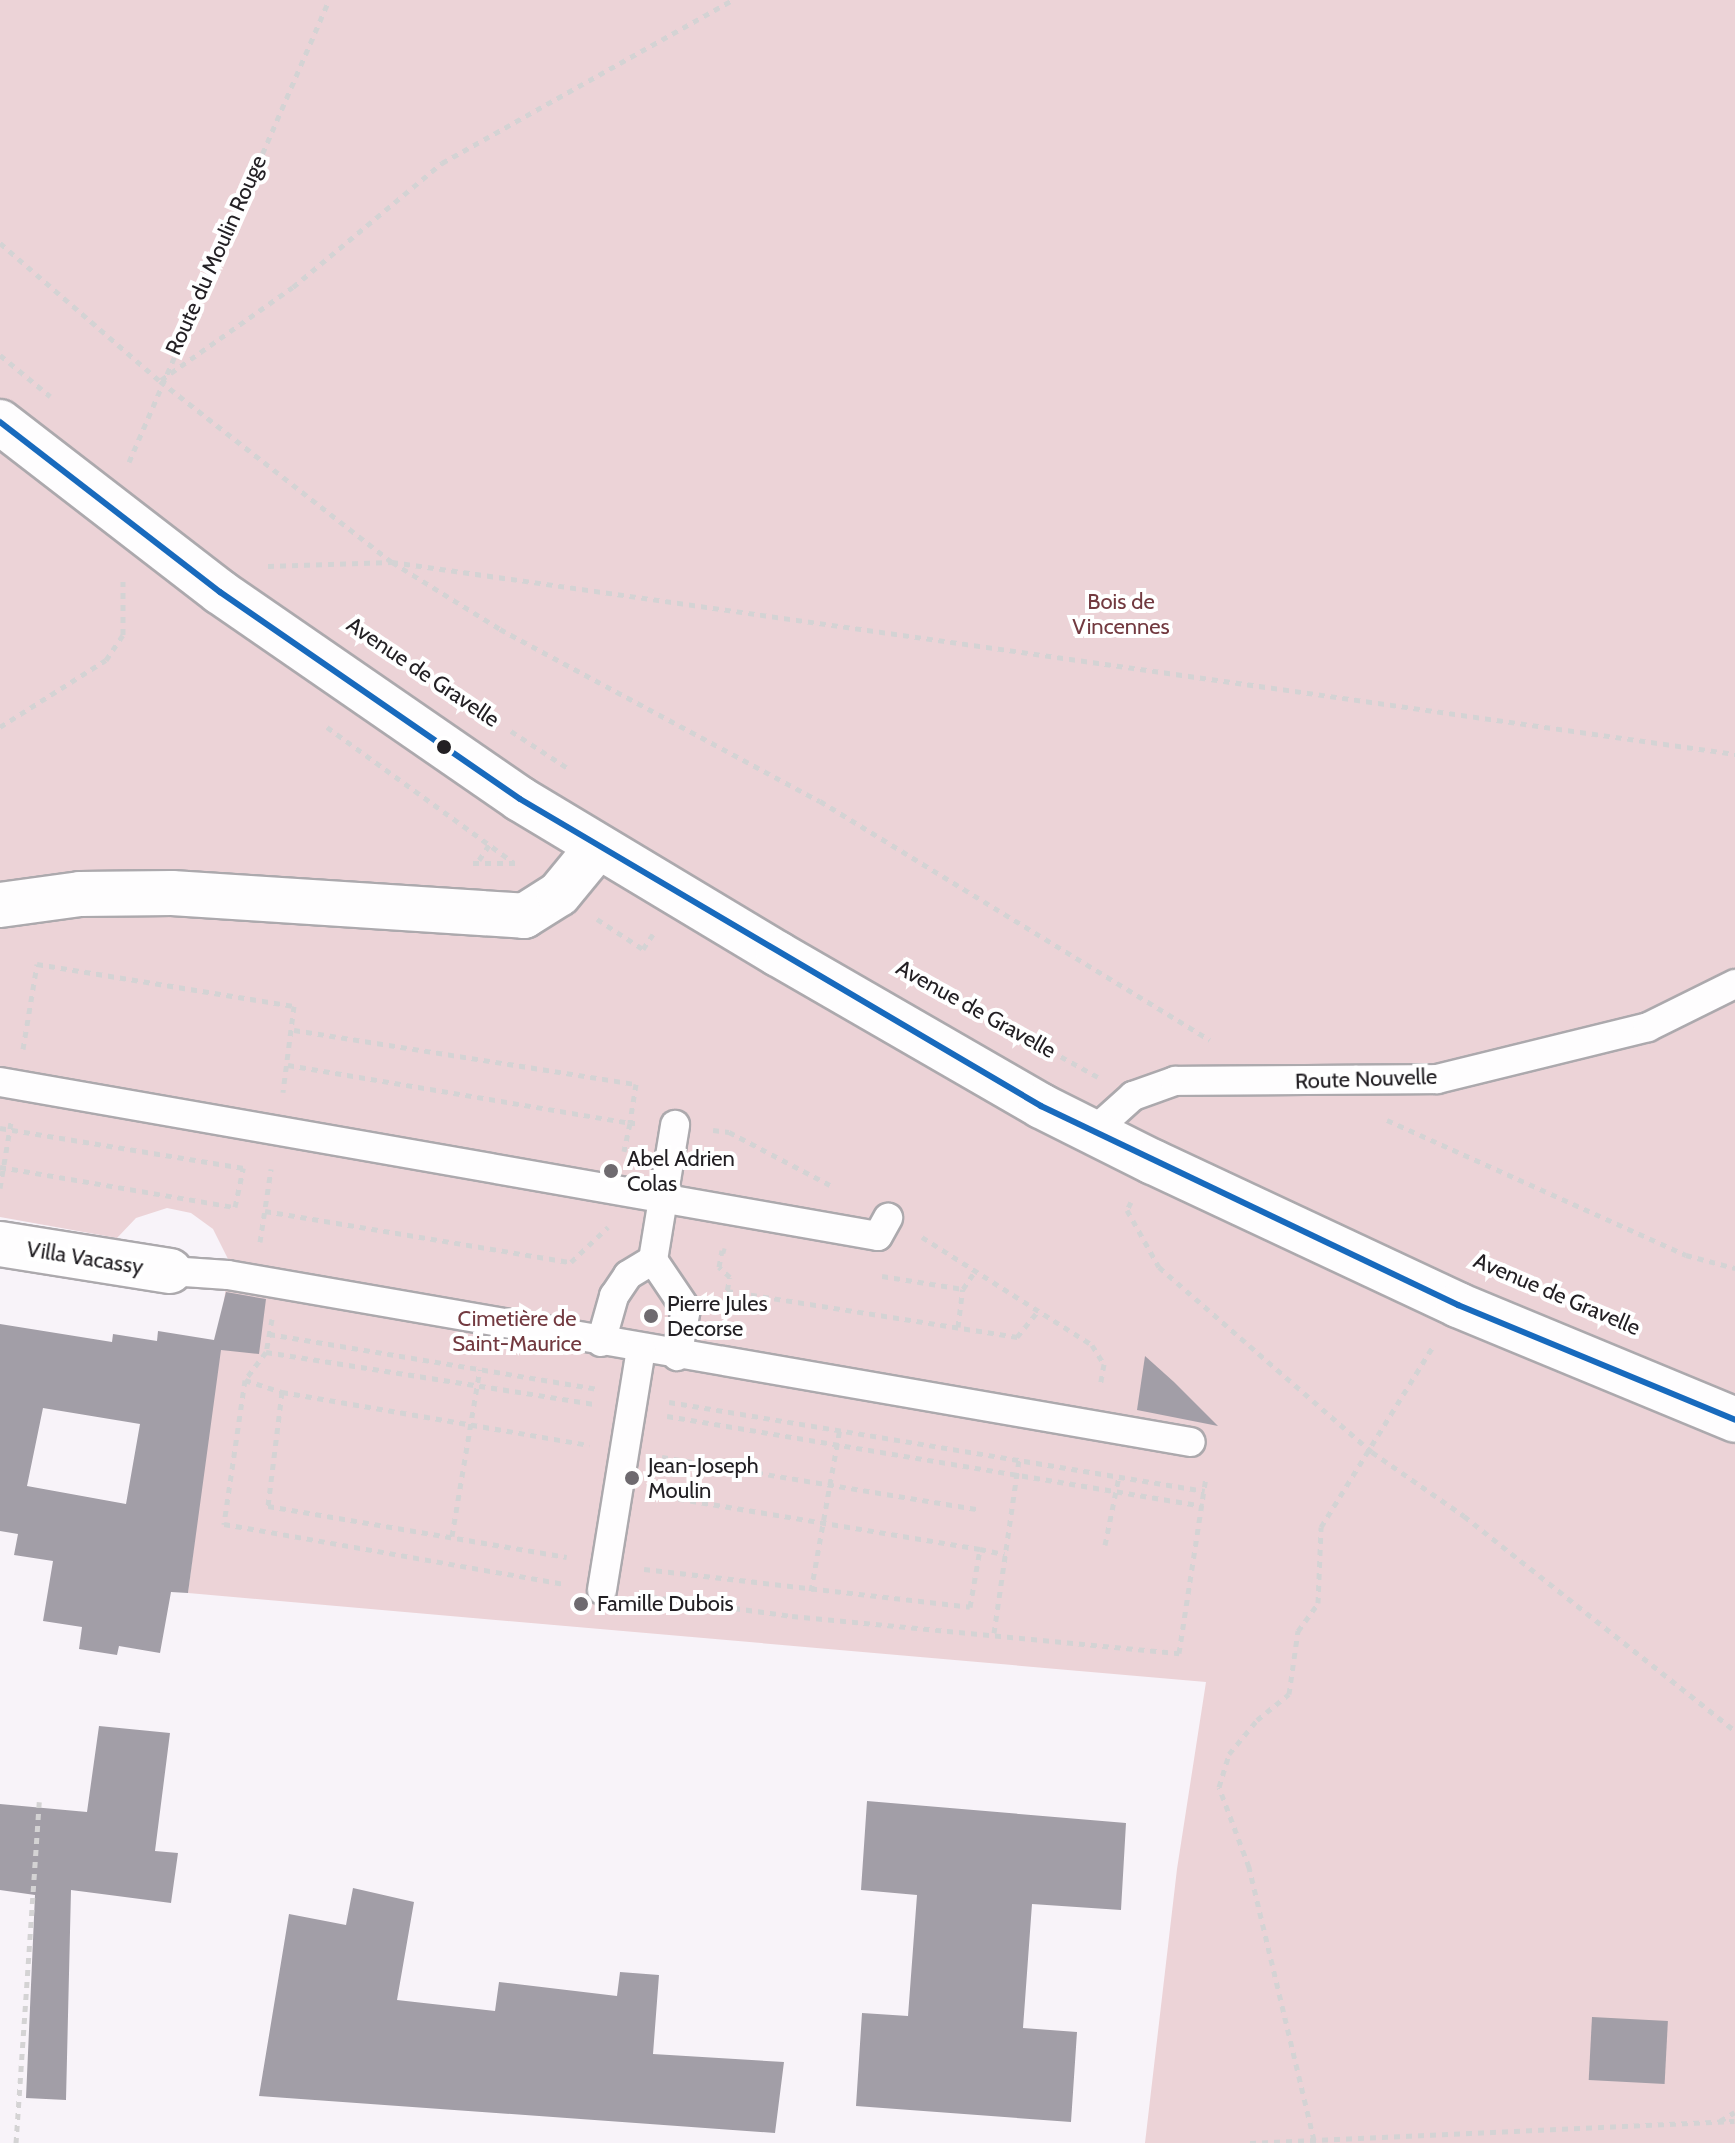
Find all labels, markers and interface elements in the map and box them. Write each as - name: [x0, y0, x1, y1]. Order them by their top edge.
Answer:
- street label: Route du Moulin Rouge: [160, 151, 272, 359]
- park label: Bois de Vincennes: [1072, 588, 1170, 640]
- street label: Avenue de Gravelle: [342, 611, 504, 733]
- unlabelled marker: [436, 739, 452, 755]
- street label: Avenue de Gravelle: [892, 954, 1060, 1064]
- street label: Route Nouvelle: [1294, 1063, 1438, 1095]
- place label: Abel Adrien Colas: [627, 1145, 735, 1196]
- marker: Abel Adrien Colas: [602, 1162, 620, 1180]
- street label: Villa Vacassy: [25, 1236, 145, 1280]
- street label: Avenue de Gravelle: [1470, 1247, 1644, 1341]
- place label: Pierre Jules Decorse: [667, 1290, 768, 1342]
- park label: Cimetière de Saint-Maurice: [452, 1305, 582, 1356]
- marker: Pierre Jules Decorse: [642, 1307, 660, 1325]
- place label: Jean-Joseph Moulin: [648, 1452, 759, 1504]
- marker: Jean-Joseph Moulin: [623, 1469, 641, 1487]
- place label: Famille Dubois: [597, 1591, 734, 1617]
- marker: Famille Dubois: [572, 1595, 590, 1613]

